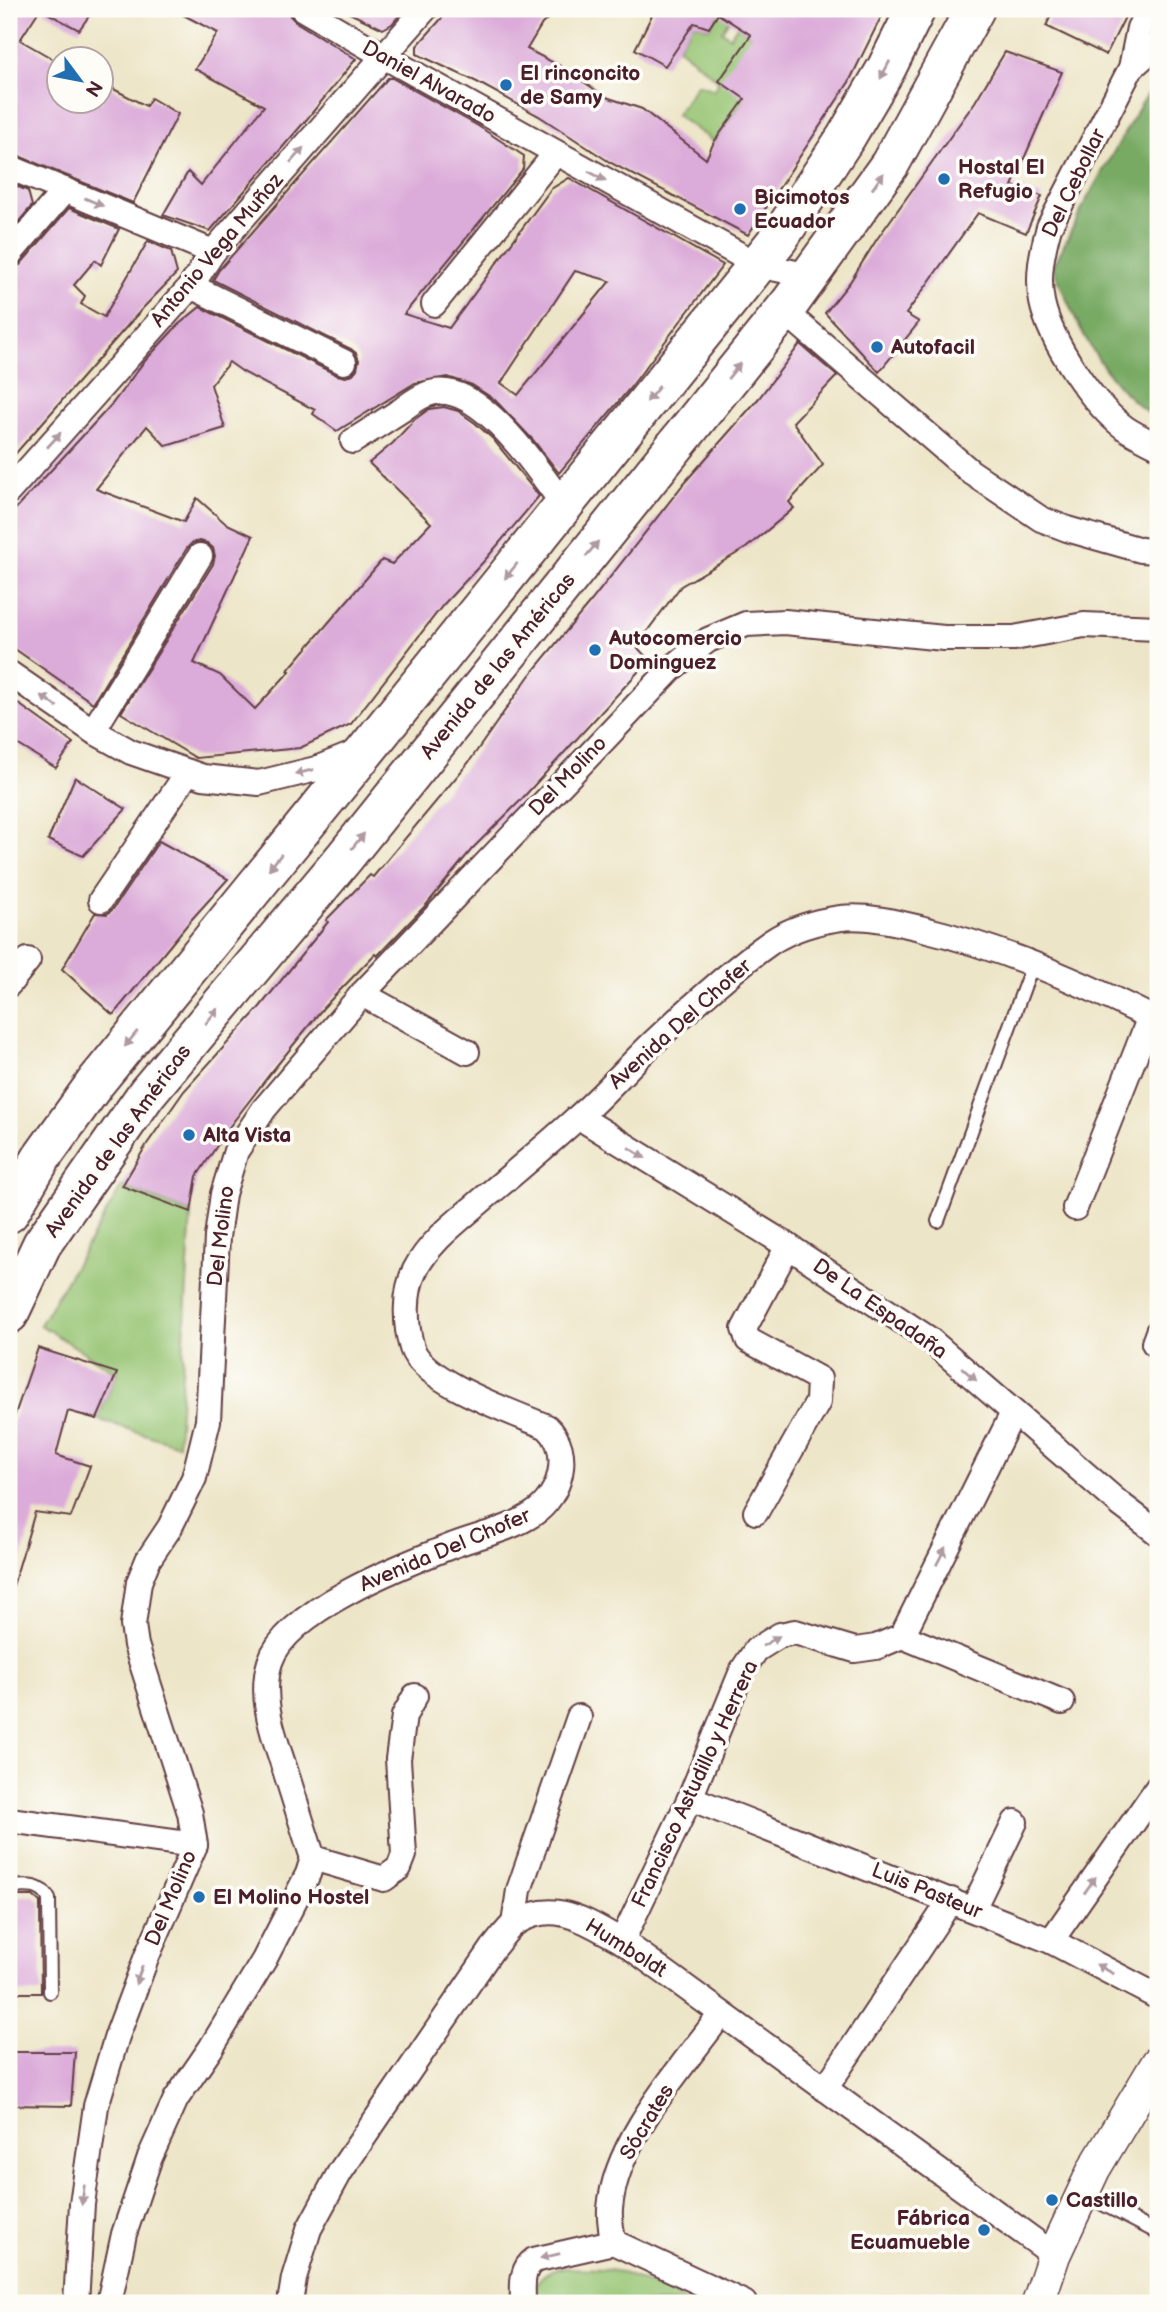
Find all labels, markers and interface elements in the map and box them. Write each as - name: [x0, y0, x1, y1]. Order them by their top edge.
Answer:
- street label: Daniel Alvarado: [358, 35, 500, 129]
- north arrow: [46, 46, 116, 116]
- one-way arrow: [880, 60, 891, 80]
- place label: El rinconcito de Samy: [520, 61, 640, 110]
- text: N: [80, 76, 107, 100]
- marker: El rinconcito de Samy: [498, 77, 514, 93]
- street label: Del Cebollar: [1037, 124, 1111, 241]
- one-way arrow: [289, 147, 304, 164]
- place label: Hostal El Refugio: [958, 155, 1044, 204]
- street label: Antonio Vega Muñoz: [145, 167, 289, 332]
- one-way arrow: [587, 170, 607, 181]
- marker: Hostal El Refugio: [936, 171, 952, 187]
- one-way arrow: [871, 172, 885, 190]
- place label: Bicimotos Ecuador: [754, 185, 849, 234]
- one-way arrow: [84, 197, 105, 208]
- marker: Bicimotos Ecuador: [732, 201, 748, 217]
- place label: Autofacil: [890, 335, 975, 360]
- marker: Autofacil: [869, 339, 885, 355]
- one-way arrow: [727, 362, 741, 380]
- one-way arrow: [646, 385, 661, 402]
- one-way arrow: [46, 431, 62, 449]
- one-way arrow: [584, 540, 599, 557]
- one-way arrow: [503, 562, 518, 580]
- street label: Avenida de las Américas: [415, 568, 581, 764]
- place label: Autocomercio Dominguez: [608, 626, 742, 675]
- marker: Autocomercio Dominguez: [587, 642, 603, 658]
- one-way arrow: [40, 694, 58, 708]
- street label: Del Molino: [524, 731, 612, 821]
- one-way arrow: [293, 767, 315, 778]
- one-way arrow: [350, 832, 365, 850]
- one-way arrow: [268, 854, 283, 871]
- street label: Avenida Del Chofer: [604, 953, 757, 1094]
- one-way arrow: [204, 1007, 219, 1024]
- one-way arrow: [124, 1030, 139, 1047]
- street label: Avenida de las Américas: [40, 1040, 196, 1242]
- place label: Alta Vista: [202, 1123, 291, 1148]
- marker: Alta Vista: [181, 1127, 197, 1143]
- one-way arrow: [628, 1146, 647, 1159]
- street label: Del Molino: [202, 1184, 240, 1288]
- street label: De La Espadaña: [808, 1253, 952, 1365]
- one-way arrow: [960, 1366, 977, 1381]
- street label: Avenida Del Chofer: [356, 1503, 534, 1597]
- one-way arrow: [936, 1546, 947, 1566]
- one-way arrow: [761, 1635, 780, 1648]
- street label: Francisco Astudillo y Herrera: [627, 1656, 763, 1912]
- street label: Del Molino: [140, 1846, 202, 1949]
- street label: Luis Pasteur: [868, 1858, 986, 1925]
- one-way arrow: [1083, 1876, 1097, 1894]
- place label: El Molino Hostel: [213, 1885, 369, 1910]
- marker: El Molino Hostel: [191, 1889, 207, 1905]
- street label: Humboldt: [581, 1913, 672, 1983]
- one-way arrow: [1095, 1964, 1115, 1975]
- one-way arrow: [134, 1965, 145, 1986]
- street label: Sócrates: [615, 2080, 679, 2164]
- one-way arrow: [78, 2184, 89, 2206]
- place label: Castillo: [1066, 2188, 1138, 2213]
- marker: Castillo: [1044, 2192, 1060, 2208]
- place label: Fábrica Ecuamueble: [850, 2206, 970, 2255]
- marker: Fábrica Ecuamueble: [976, 2222, 992, 2238]
- one-way arrow: [539, 2251, 561, 2262]

